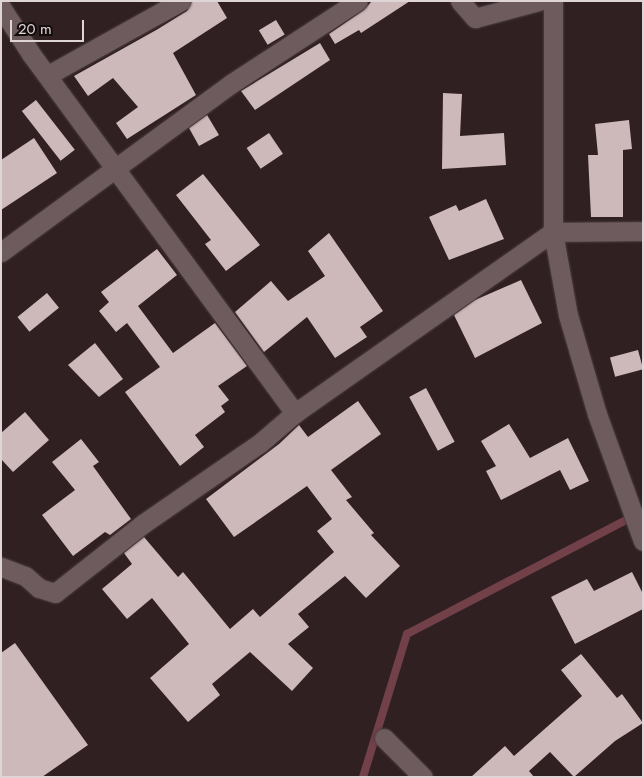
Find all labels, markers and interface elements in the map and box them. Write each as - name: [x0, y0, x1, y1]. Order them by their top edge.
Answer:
- scale bar: [12, 10, 86, 42]
- text: 20 m: [18, 18, 52, 40]

